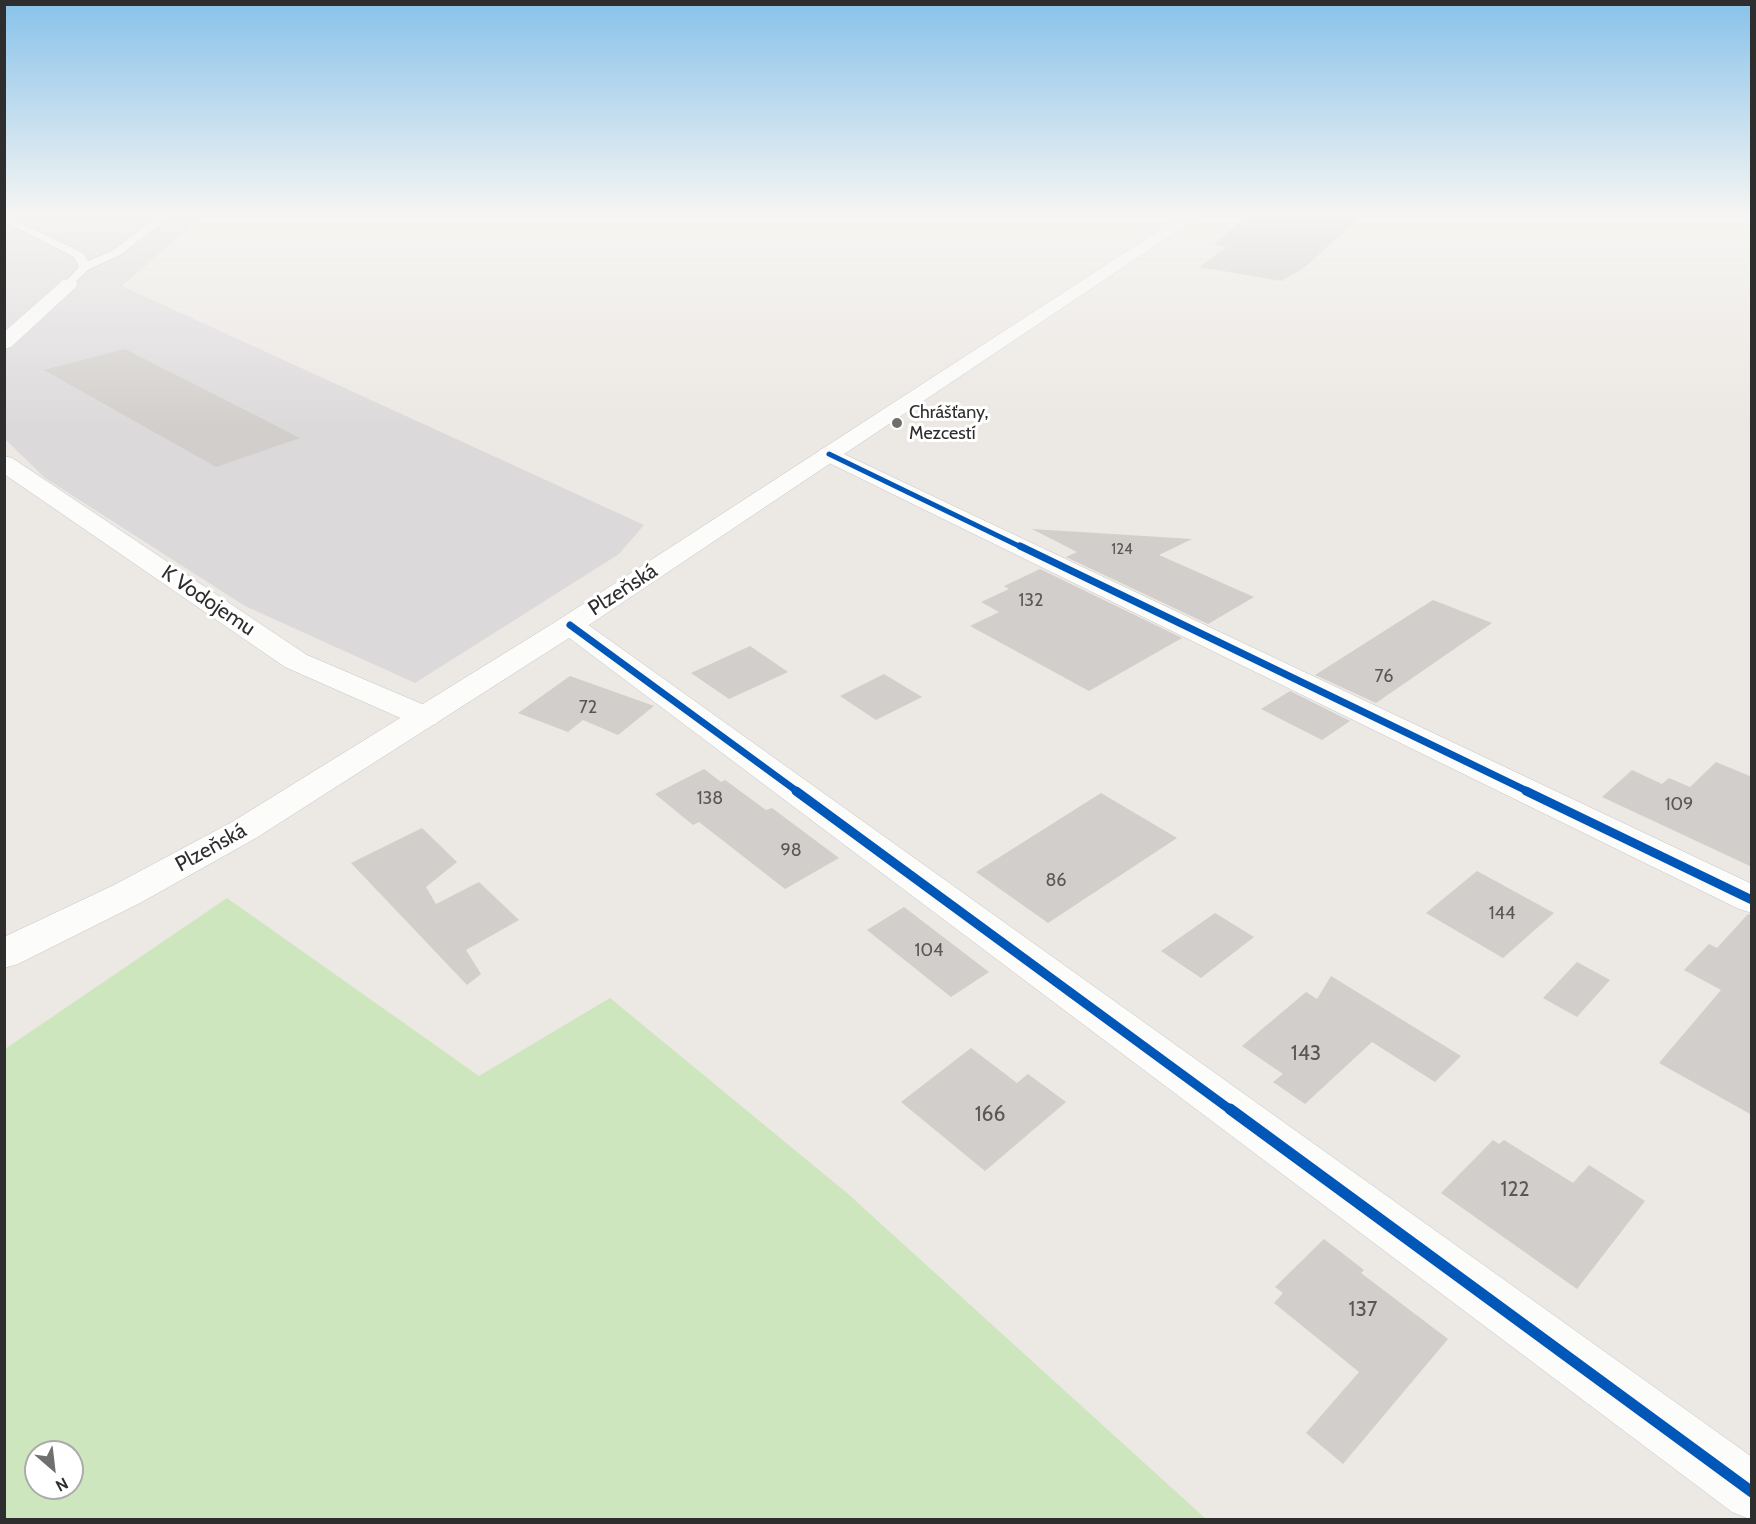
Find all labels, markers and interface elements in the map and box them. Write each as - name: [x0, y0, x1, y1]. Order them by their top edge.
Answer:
- place label: Chrášťany, Mezcestí: [909, 402, 988, 444]
- marker: Chrášťany, Mezcestí: [890, 416, 904, 430]
- house number: 124: [1111, 541, 1133, 559]
- street label: Plzeňská: [584, 558, 662, 622]
- street label: K Vodojemu: [156, 560, 260, 642]
- house number: 132: [1018, 590, 1044, 612]
- house number: 76: [1375, 666, 1393, 688]
- house number: 72: [579, 697, 597, 719]
- house number: 138: [697, 788, 723, 810]
- house number: 109: [1665, 794, 1693, 816]
- street label: Plzeňská: [171, 818, 251, 878]
- house number: 98: [780, 840, 802, 862]
- house number: 86: [1045, 870, 1067, 892]
- house number: 144: [1489, 903, 1515, 925]
- house number: 104: [915, 940, 943, 962]
- house number: 143: [1291, 1041, 1321, 1067]
- house number: 166: [975, 1102, 1005, 1128]
- house number: 122: [1501, 1177, 1529, 1203]
- house number: 137: [1349, 1297, 1377, 1323]
- north arrow: [24, 1440, 84, 1500]
- text: N: [52, 1474, 71, 1496]

